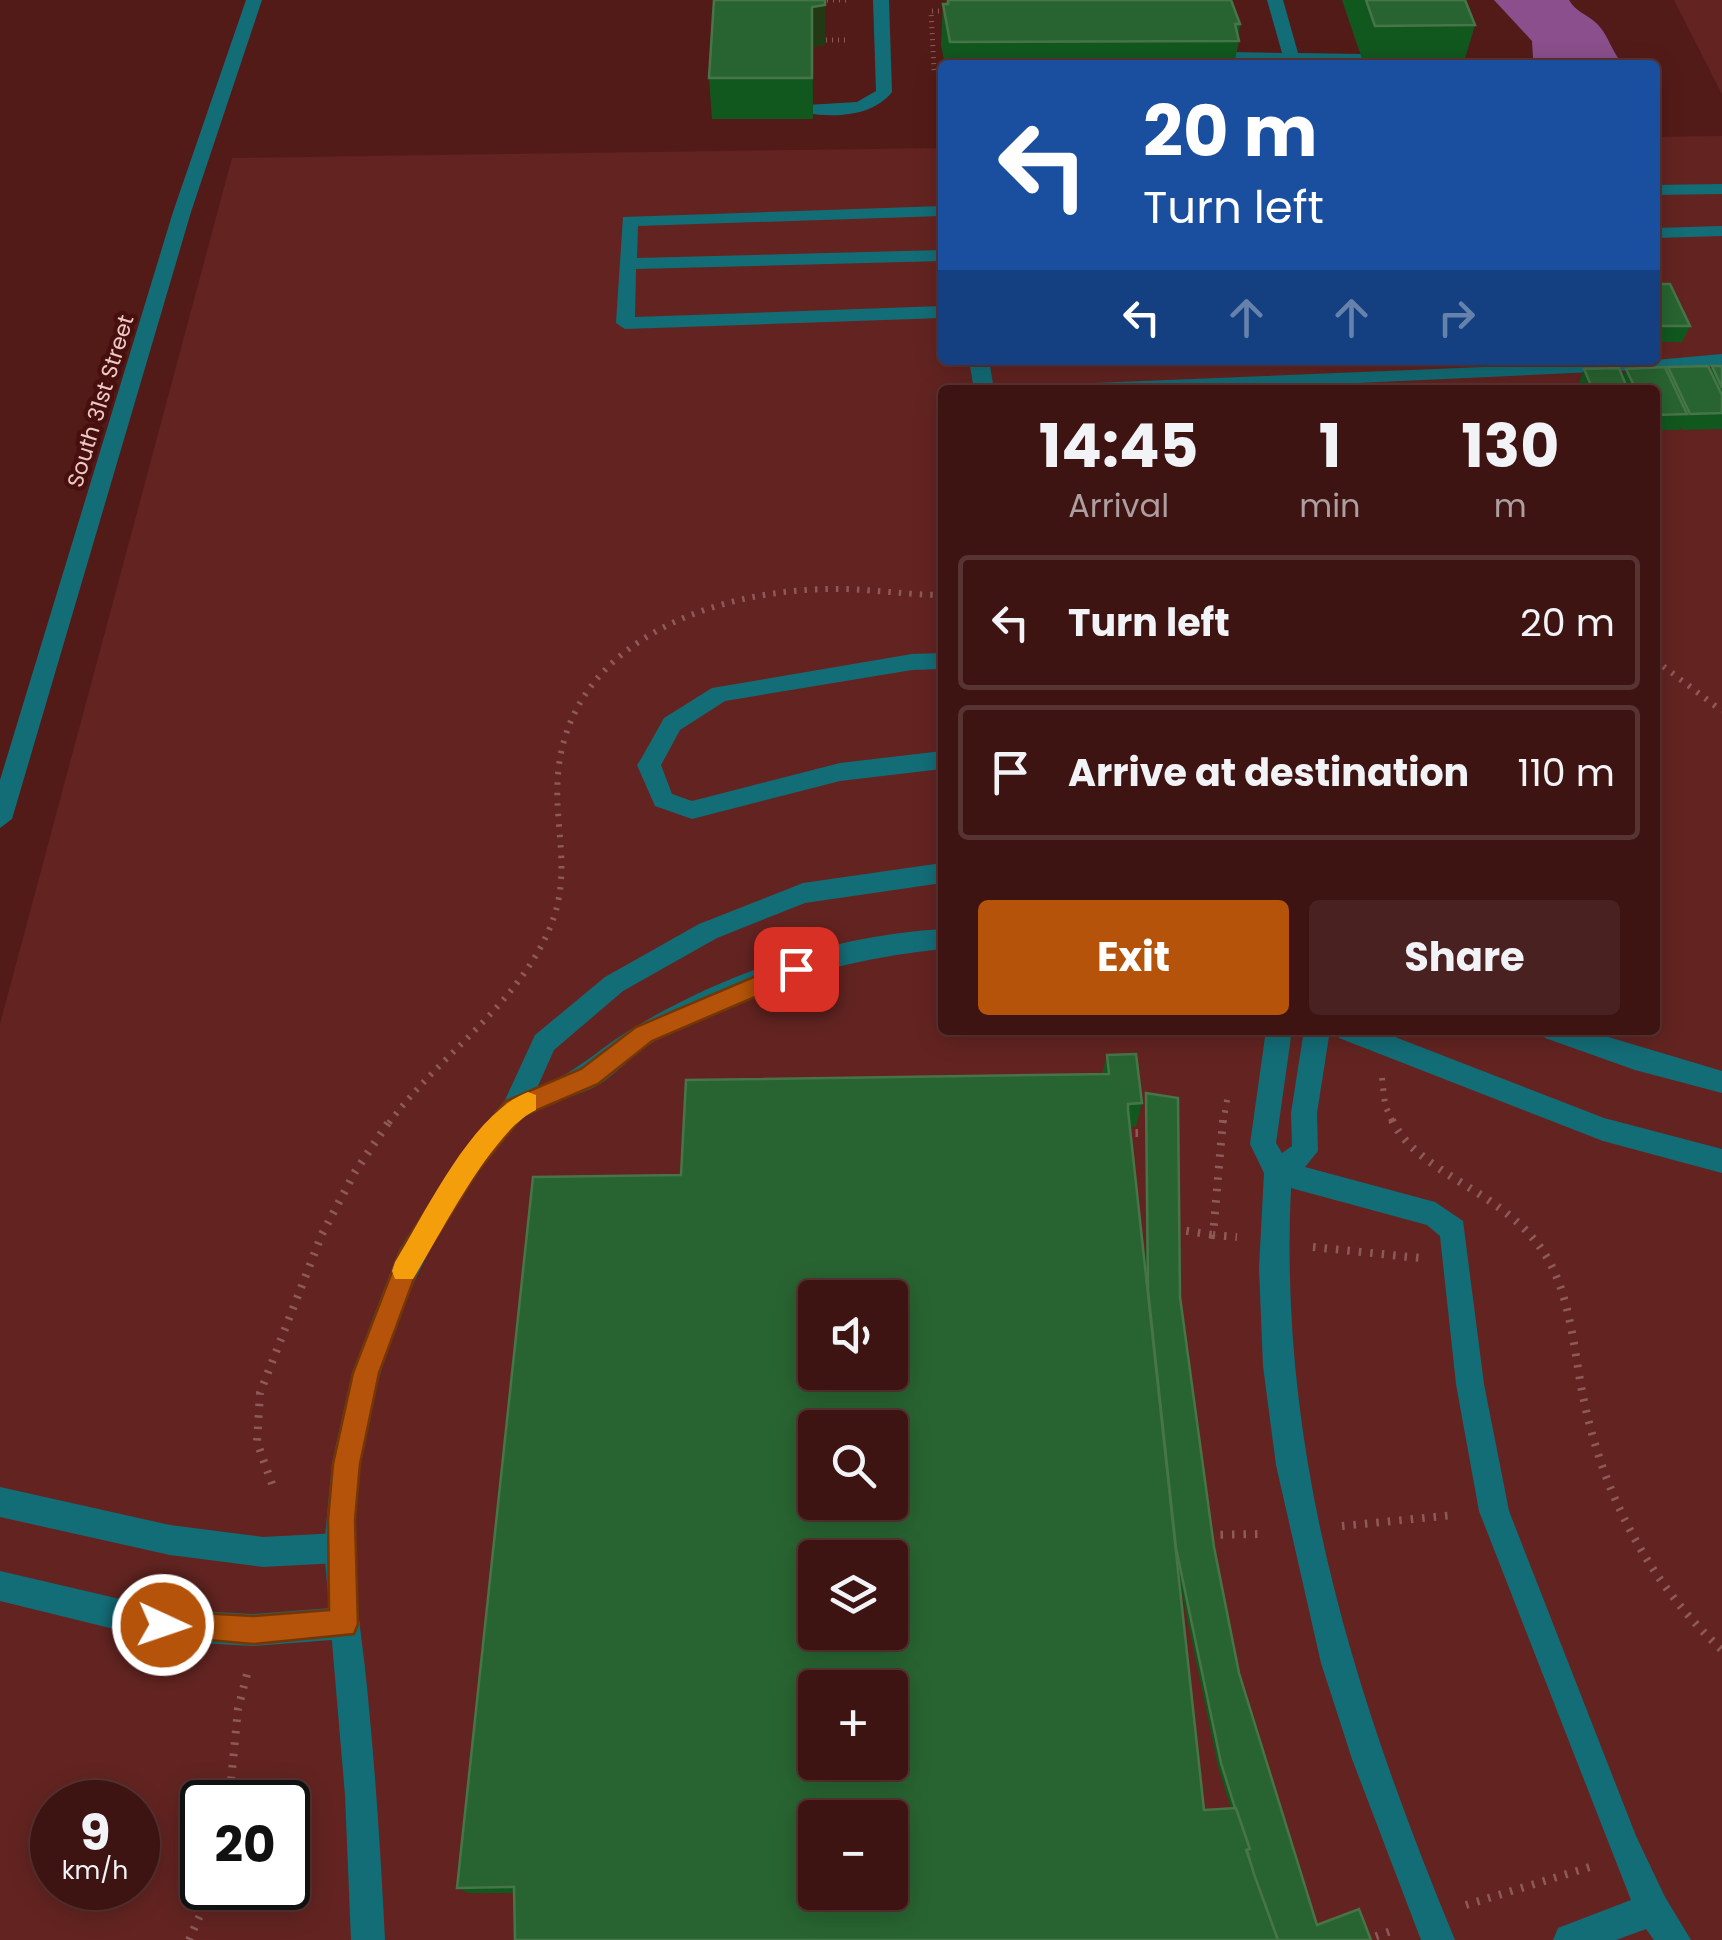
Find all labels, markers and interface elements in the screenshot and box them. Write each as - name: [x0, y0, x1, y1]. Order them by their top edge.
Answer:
- text: 20 m: [1143, 82, 1318, 181]
- icon: left: [978, 100, 1108, 230]
- text: Turn left: [1143, 176, 1324, 239]
- icon: left: [1114, 290, 1169, 345]
- icon: ahead: [1219, 290, 1274, 345]
- icon: ahead: [1324, 290, 1379, 345]
- icon: right: [1429, 290, 1484, 345]
- street label: South 31st Street: [60, 311, 141, 491]
- text: 14:45: [1039, 404, 1199, 488]
- text: 1: [1319, 404, 1341, 488]
- text: 130: [1461, 404, 1559, 488]
- text: Arrival: [1068, 483, 1169, 528]
- text: min: [1299, 483, 1361, 528]
- text: m: [1494, 483, 1527, 528]
- icon: left: [983, 595, 1038, 650]
- text: Turn left: [1068, 596, 1230, 649]
- text: 20 m: [1520, 596, 1615, 649]
- icon: arrive: [983, 745, 1038, 800]
- text: Arrive at destination: [1068, 746, 1469, 799]
- text: 110 m: [1518, 746, 1615, 799]
- button: Exit: [978, 900, 1289, 1015]
- button: Share: [1309, 900, 1620, 1015]
- pin: [754, 927, 839, 1012]
- icon: arrive: [769, 942, 824, 997]
- map controls: [798, 1280, 908, 1910]
- button: sound: [798, 1280, 908, 1390]
- button: search: [798, 1410, 908, 1520]
- button: layers: [798, 1540, 908, 1650]
- position arrow: [111, 1573, 215, 1677]
- button: +: [798, 1670, 908, 1780]
- speed limit sign: 20: [180, 1780, 310, 1910]
- text: 9: [80, 1797, 110, 1868]
- button: −: [798, 1800, 908, 1910]
- text: km/h: [62, 1853, 128, 1888]

